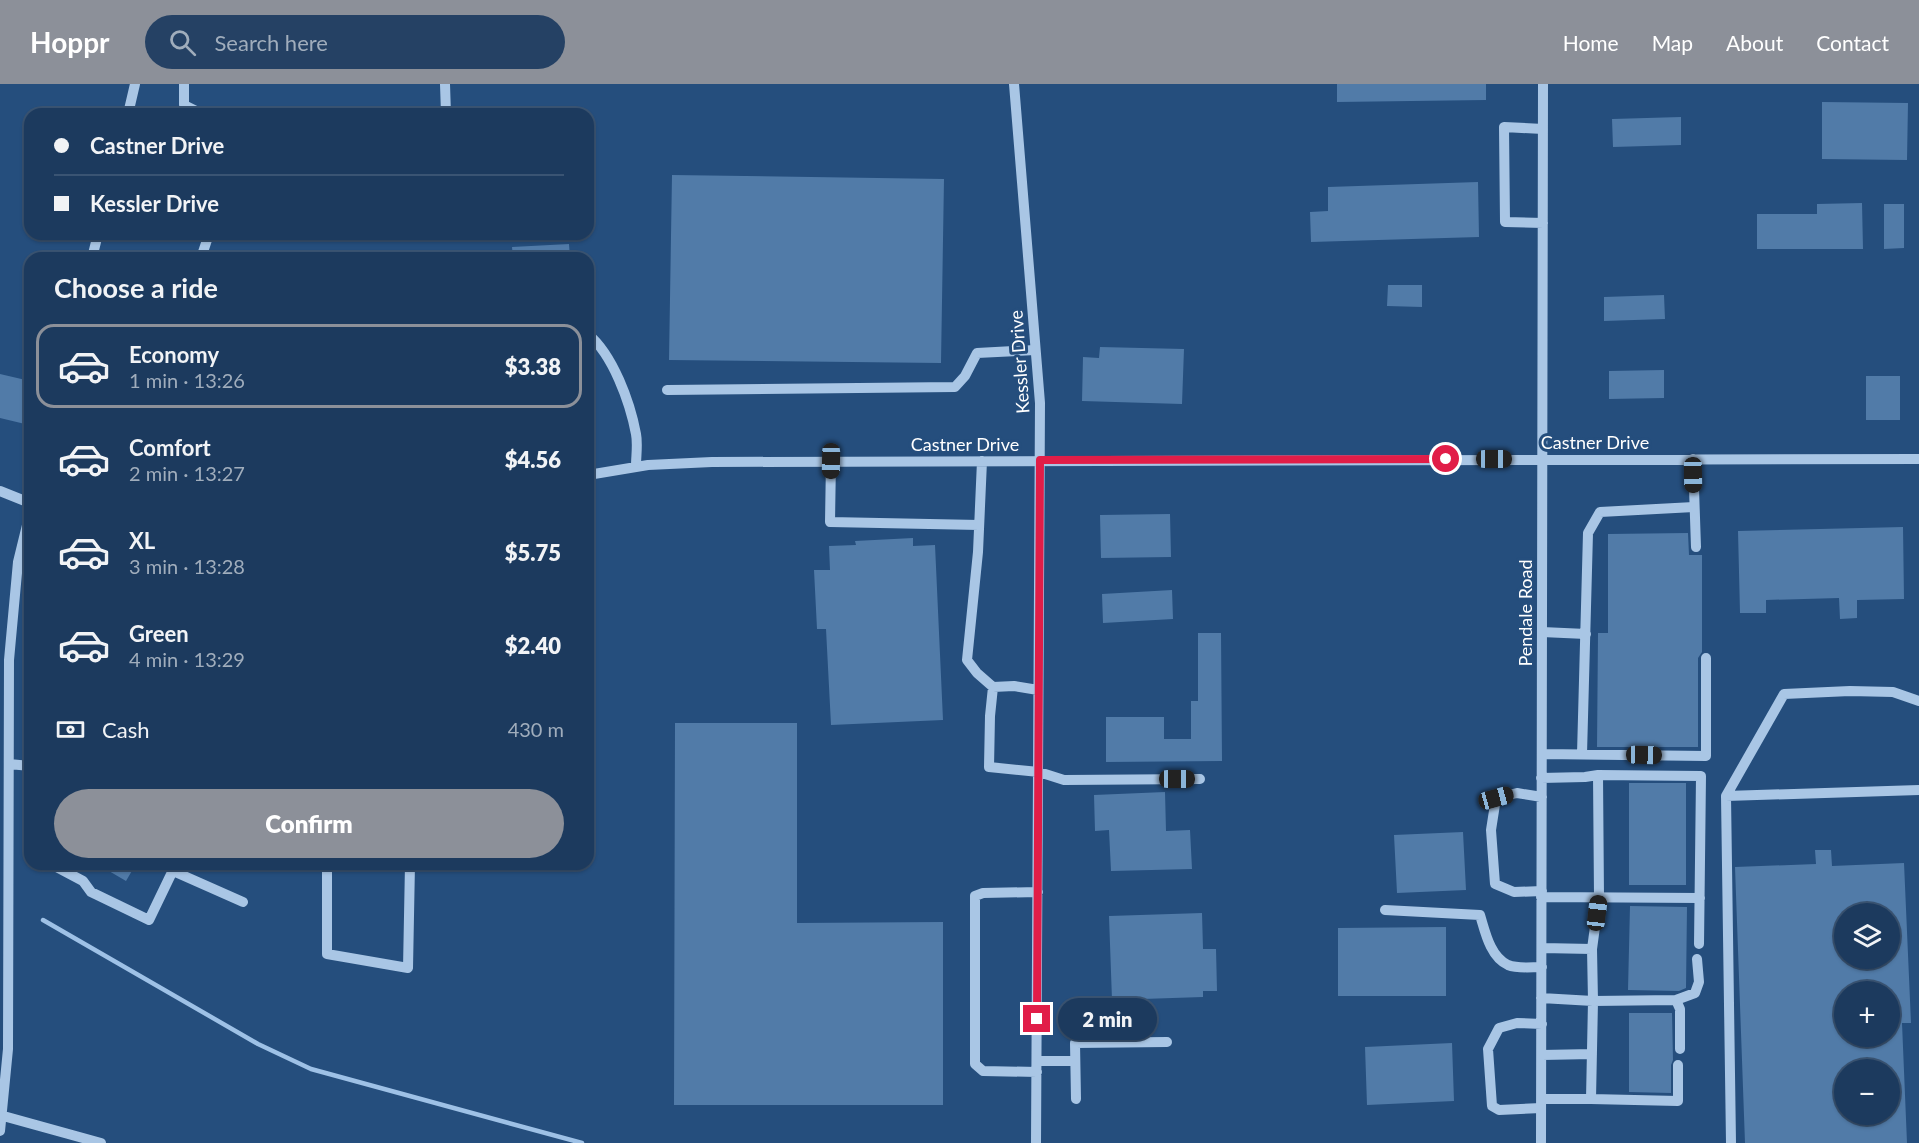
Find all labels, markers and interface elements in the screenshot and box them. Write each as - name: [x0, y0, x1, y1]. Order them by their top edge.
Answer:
- search box: [145, 15, 565, 69]
- text: Hoppr: [30, 25, 109, 59]
- icon: search: [166, 26, 199, 59]
- text: Search here: [214, 29, 328, 56]
- text: Home: [1563, 30, 1619, 55]
- text: Map: [1652, 30, 1693, 55]
- text: About: [1726, 30, 1783, 55]
- text: Contact: [1816, 30, 1889, 55]
- text: Castner Drive: [90, 132, 224, 159]
- text: Kessler Drive: [90, 190, 219, 217]
- text: Choose a ride: [54, 271, 218, 304]
- street label: Kessler Drive: [1004, 309, 1034, 415]
- icon: car: [57, 339, 111, 393]
- text: Economy: [129, 341, 219, 368]
- text: $3.38: [505, 353, 561, 380]
- text: 1 min · 13:26: [129, 368, 245, 392]
- street label: Castner Drive: [1541, 431, 1649, 453]
- icon: car: [57, 432, 111, 486]
- street label: Castner Drive: [911, 433, 1019, 455]
- text: Comfort: [129, 434, 211, 461]
- car: [822, 443, 840, 479]
- route start: [1432, 445, 1459, 472]
- text: $4.56: [505, 446, 561, 473]
- car: [1476, 450, 1512, 468]
- car: [1684, 457, 1702, 493]
- text: 2 min · 13:27: [129, 461, 245, 485]
- icon: car: [57, 525, 111, 579]
- text: XL: [129, 527, 155, 554]
- text: $5.75: [505, 539, 561, 566]
- text: 3 min · 13:28: [129, 554, 245, 578]
- street label: Pendale Road: [1514, 559, 1536, 667]
- icon: car: [57, 618, 111, 672]
- text: Green: [129, 620, 189, 647]
- text: $2.40: [505, 632, 561, 659]
- text: 4 min · 13:29: [129, 647, 245, 671]
- icon: cash: [54, 713, 87, 746]
- text: Cash: [102, 716, 149, 743]
- text: 430 m: [508, 717, 564, 741]
- car: [1626, 746, 1662, 764]
- car: [1159, 770, 1195, 788]
- car: [1476, 785, 1516, 811]
- button: Confirm: [54, 789, 564, 858]
- car: [1586, 894, 1608, 932]
- map controls: [1834, 903, 1900, 1125]
- button: layers: [1834, 903, 1900, 969]
- button: +: [1834, 981, 1900, 1047]
- callout: 2 min: [1058, 998, 1157, 1040]
- route end: [1023, 1005, 1050, 1032]
- text: 2 min: [1083, 1007, 1132, 1031]
- button: −: [1834, 1059, 1900, 1125]

